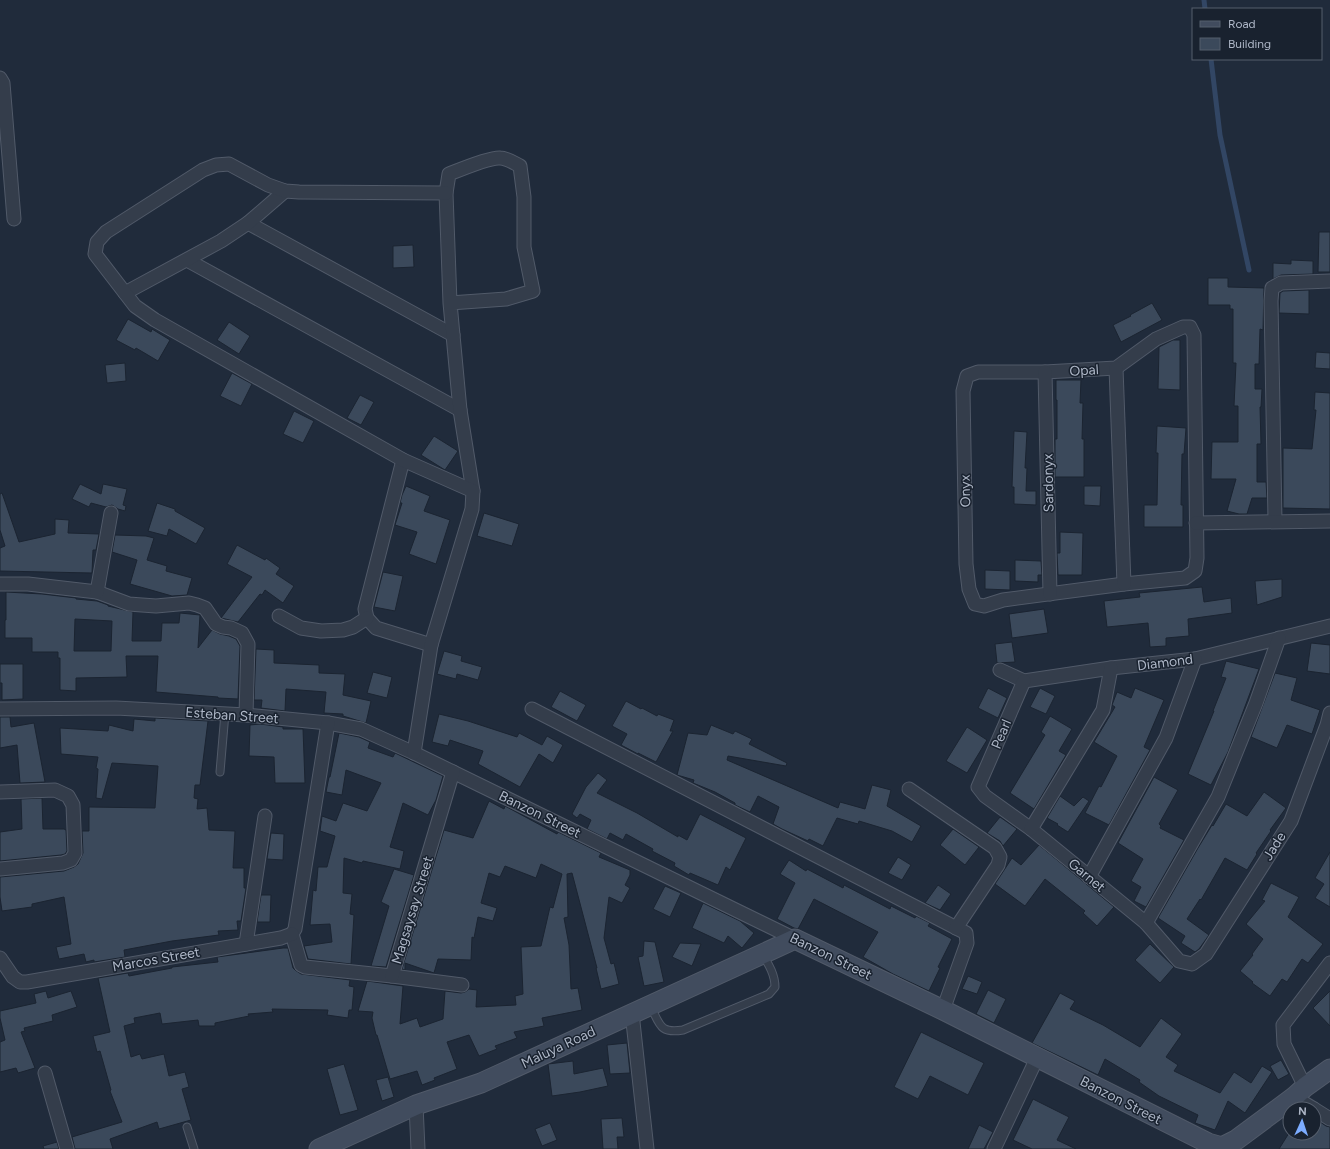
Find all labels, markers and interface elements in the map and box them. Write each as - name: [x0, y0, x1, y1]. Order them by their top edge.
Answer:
- legend: [1192, 8, 1322, 60]
- text: Road: [1228, 17, 1256, 31]
- text: Building: [1228, 37, 1271, 51]
- street label: Opal: [1069, 361, 1099, 380]
- street label: Sardonyx: [1039, 453, 1058, 512]
- street label: Onyx: [957, 474, 974, 507]
- street label: Diamond: [1136, 651, 1194, 674]
- street label: Esteban Street: [185, 704, 279, 727]
- street label: Pearl: [988, 717, 1015, 752]
- street label: Banzon Street: [496, 787, 583, 842]
- street label: Jade: [1259, 829, 1290, 864]
- street label: Magsaysay Street: [388, 854, 437, 966]
- street label: Garnet: [1065, 855, 1109, 896]
- street label: Banzon Street: [787, 929, 874, 984]
- street label: Marcos Street: [111, 943, 201, 976]
- street label: Maluya Road: [518, 1023, 598, 1072]
- street label: Banzon Street: [1077, 1073, 1164, 1128]
- north arrow: [1282, 1101, 1322, 1141]
- text: N: [1298, 1105, 1307, 1118]

